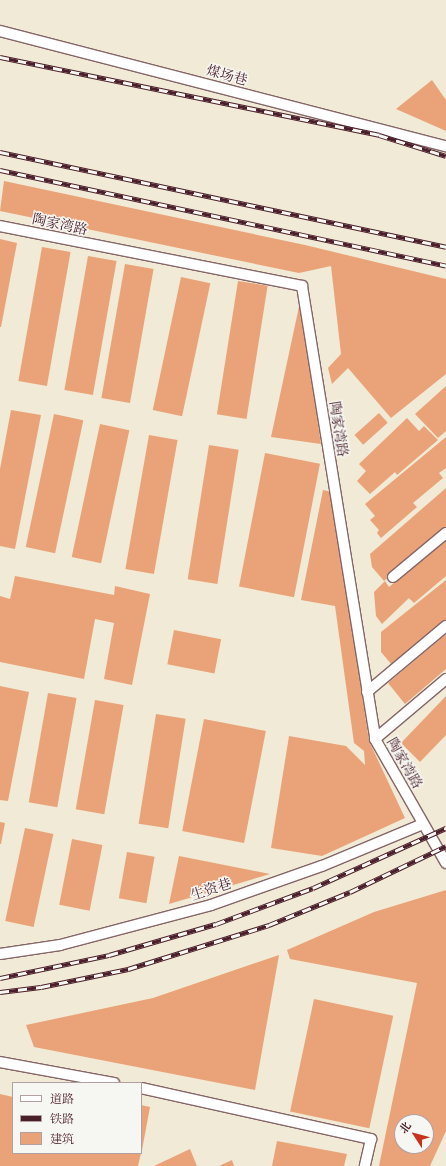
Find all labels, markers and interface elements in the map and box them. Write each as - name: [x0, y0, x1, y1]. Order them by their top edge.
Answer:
- street label: 煤场巷: [205, 61, 249, 89]
- street label: 陶家湾路: [31, 210, 89, 238]
- street label: 陶家湾路: [326, 400, 352, 458]
- street label: 陶家湾路: [384, 735, 426, 791]
- street label: 生资巷: [188, 875, 234, 903]
- legend: [12, 1082, 142, 1154]
- text: 道路: [50, 1090, 74, 1107]
- text: 铁路: [50, 1110, 74, 1127]
- north arrow: [394, 1114, 434, 1154]
- text: 北: [395, 1118, 415, 1137]
- text: 建筑: [50, 1130, 74, 1147]

